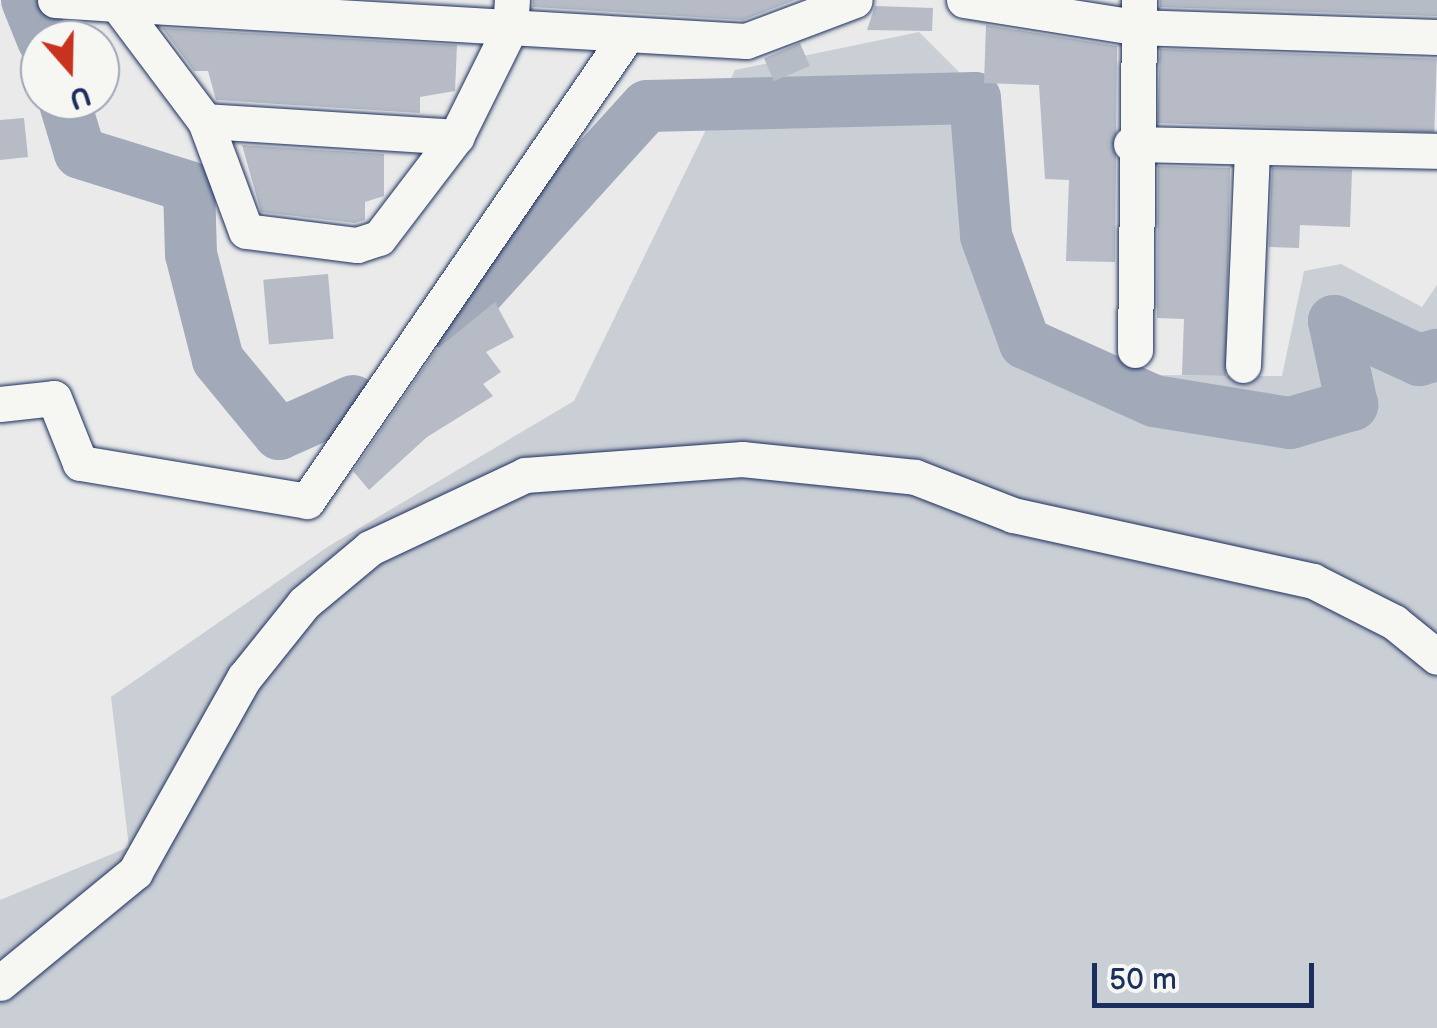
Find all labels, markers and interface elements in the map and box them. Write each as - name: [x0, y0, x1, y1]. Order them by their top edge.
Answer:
- north arrow: [20, 20, 120, 120]
- text: U: [65, 78, 95, 116]
- scale bar: [1097, 943, 1320, 1005]
- text: 50 m: [1109, 962, 1177, 998]

